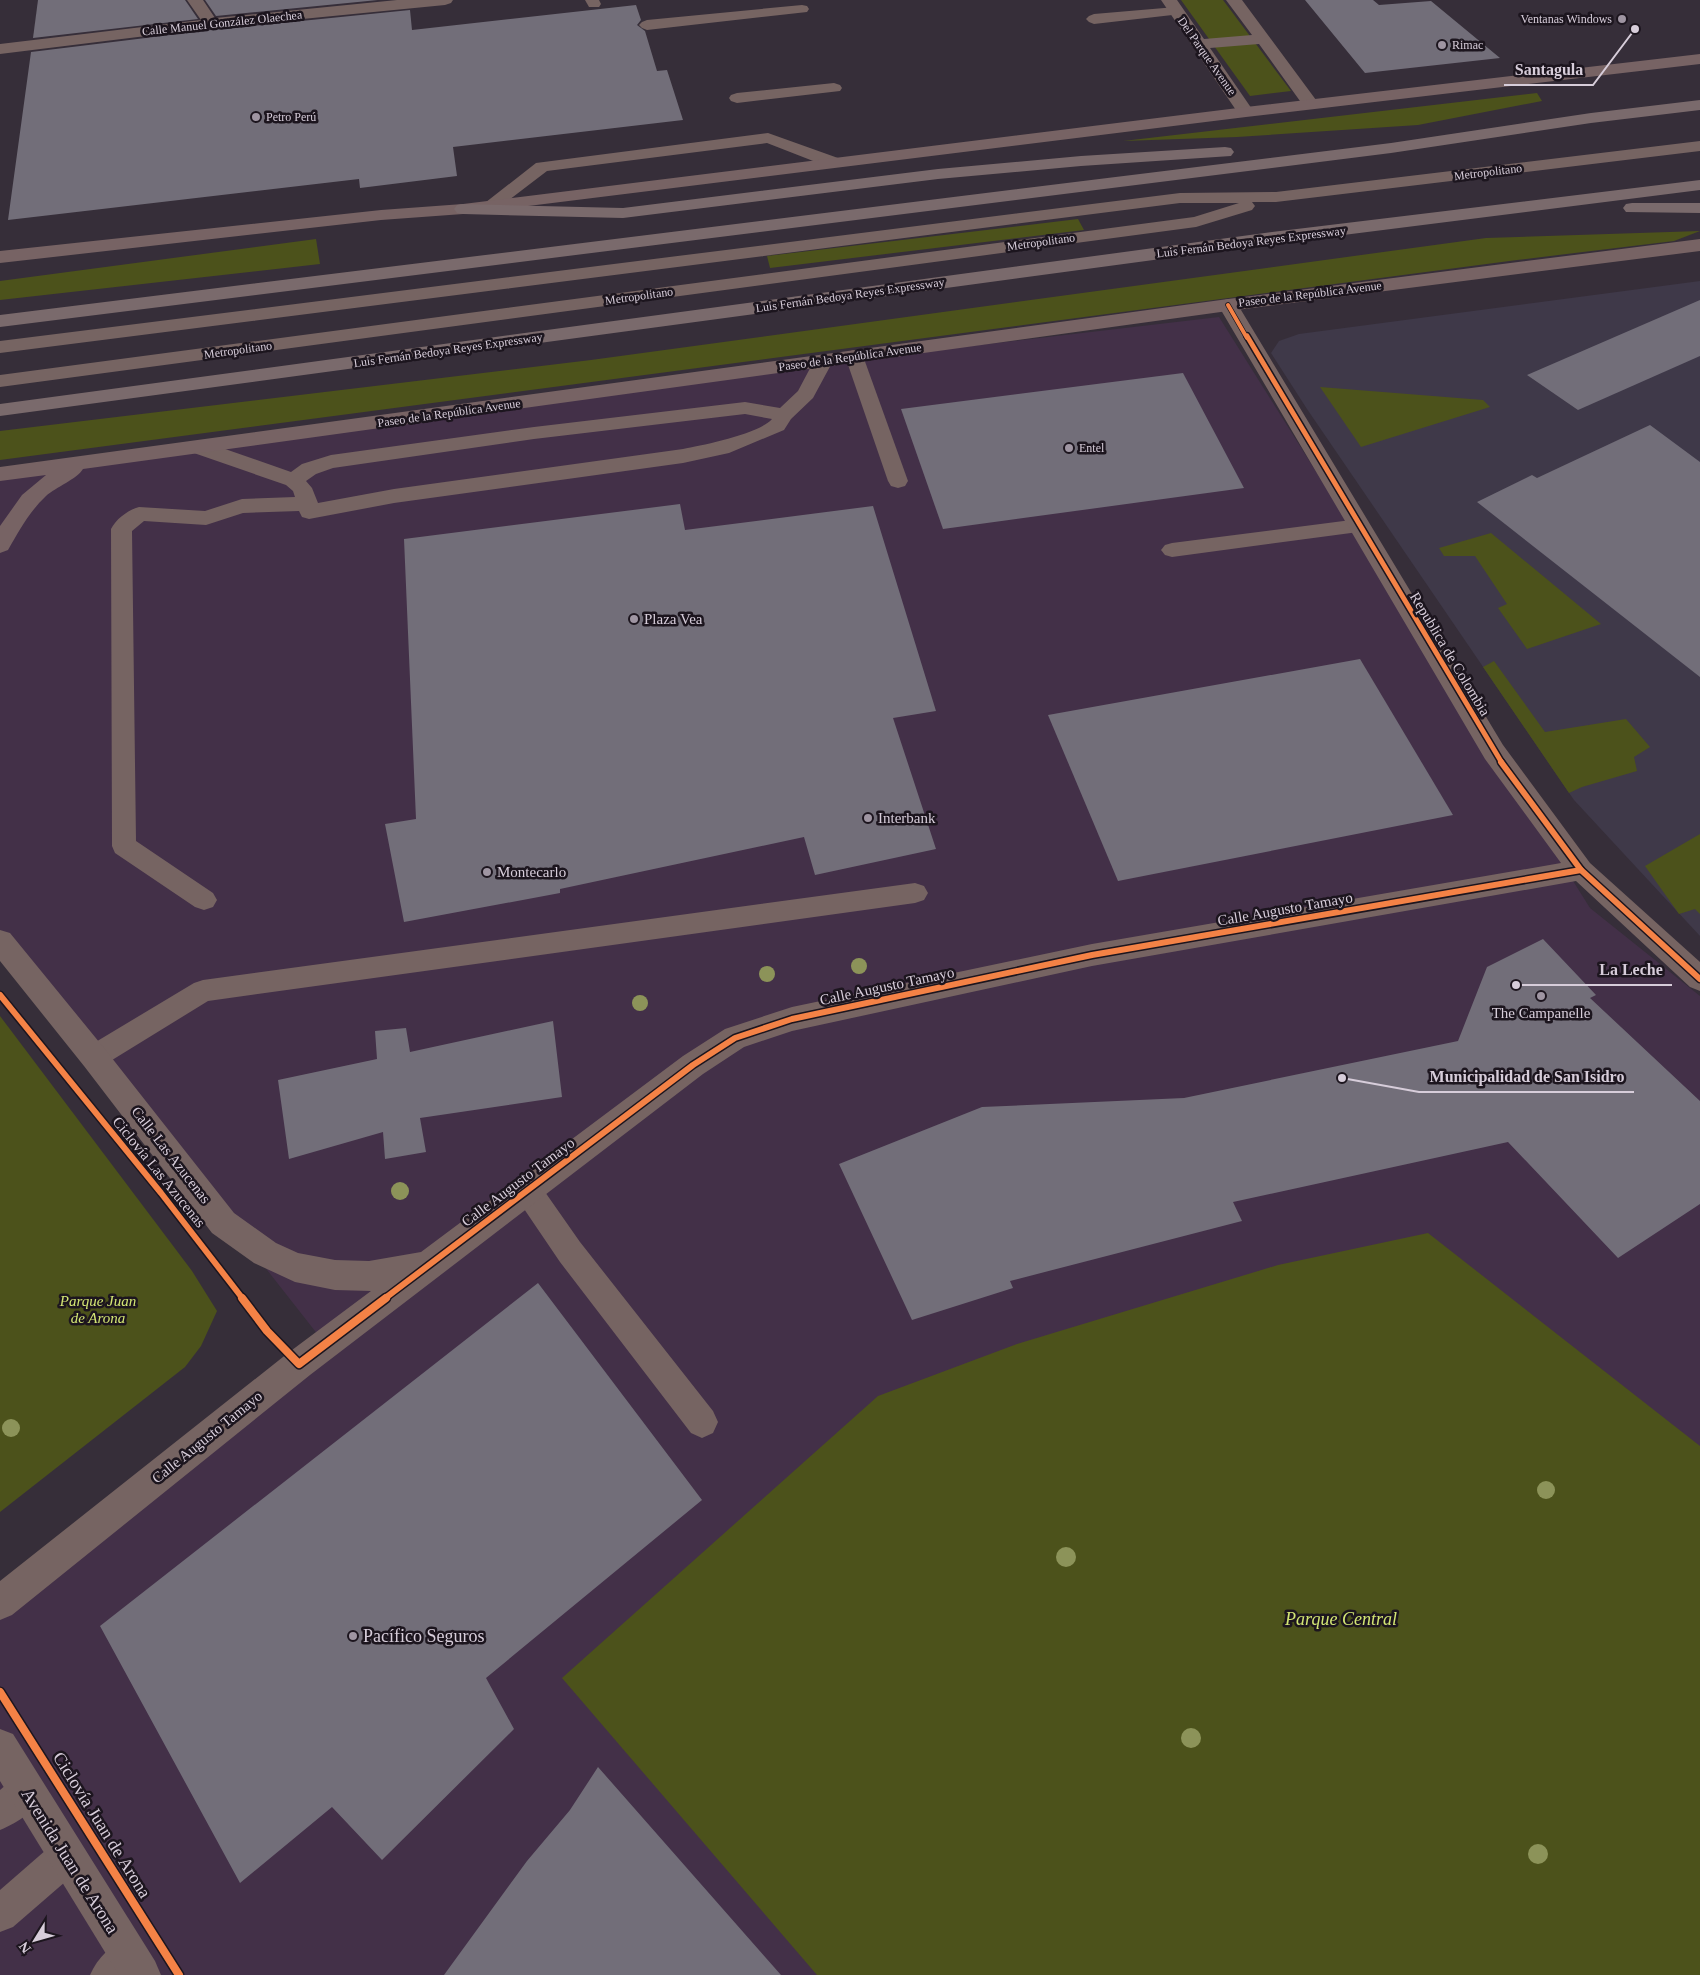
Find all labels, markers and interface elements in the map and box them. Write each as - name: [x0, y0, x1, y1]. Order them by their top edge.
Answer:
- street label: Calle Manuel González Olaechea: [141, 8, 303, 38]
- place label: Ventanas Windows: [1520, 12, 1612, 26]
- marker: Ventanas Windows: [1616, 13, 1628, 25]
- street label: Del Parque Avenue: [1175, 14, 1239, 98]
- place label: Rimac: [1452, 38, 1483, 52]
- marker: Rimac: [1436, 39, 1448, 51]
- callout: Santagula: [1504, 54, 1593, 85]
- text: Santagula: [1515, 61, 1583, 79]
- place label: Petro Perú: [266, 110, 316, 124]
- marker: Petro Perú: [250, 111, 262, 123]
- street label: Metropolitano: [1453, 161, 1523, 183]
- street label: Luis Fernán Bedoya Reyes Expressway: [1156, 223, 1346, 261]
- street label: Metropolitano: [1006, 230, 1076, 254]
- street label: Luis Fernán Bedoya Reyes Expressway: [755, 275, 945, 315]
- street label: Paseo de la República Avenue: [1237, 278, 1383, 310]
- street label: Metropolitano: [604, 284, 674, 308]
- street label: Luis Fernán Bedoya Reyes Expressway: [353, 330, 543, 370]
- street label: Metropolitano: [203, 338, 273, 362]
- street label: Paseo de la República Avenue: [778, 340, 922, 374]
- street label: Paseo de la República Avenue: [377, 396, 521, 430]
- place label: Entel: [1079, 441, 1105, 455]
- marker: Entel: [1063, 442, 1075, 454]
- street label: Republica de Colombia: [1407, 589, 1494, 719]
- place label: Plaza Vea: [644, 611, 703, 627]
- marker: Plaza Vea: [628, 613, 640, 625]
- place label: Interbank: [878, 810, 936, 826]
- marker: Interbank: [862, 812, 874, 824]
- place label: Montecarlo: [497, 864, 566, 880]
- marker: Montecarlo: [481, 866, 493, 878]
- street label: Calle Augusto Tamayo: [1216, 889, 1354, 929]
- callout: La Leche: [1589, 954, 1672, 985]
- text: La Leche: [1599, 961, 1663, 978]
- street label: Calle Augusto Tamayo: [818, 964, 956, 1008]
- marker: The Campanelle: [1535, 990, 1547, 1002]
- place label: The Campanelle: [1492, 1005, 1591, 1021]
- callout: Municipalidad de San Isidro: [1419, 1061, 1634, 1092]
- text: Municipalidad de San Isidro: [1430, 1068, 1624, 1086]
- street label: Calle Las Azucenas: [128, 1103, 214, 1207]
- street label: Ciclovía Las Azucenas: [110, 1114, 209, 1231]
- street label: Calle Augusto Tamayo: [458, 1134, 578, 1230]
- park label: Parque Juan de Arona: [59, 1293, 136, 1326]
- street label: Calle Augusto Tamayo: [149, 1388, 265, 1486]
- park label: Parque Central: [1284, 1609, 1397, 1629]
- place label: Pacífico Seguros: [363, 1626, 484, 1646]
- marker: Pacífico Seguros: [347, 1630, 359, 1642]
- street label: Ciclovía Juan de Arona: [49, 1748, 155, 1902]
- street label: Avenida Juan de Arona: [17, 1785, 123, 1937]
- north arrow: [10, 1915, 60, 1965]
- text: N: [16, 1939, 34, 1956]

